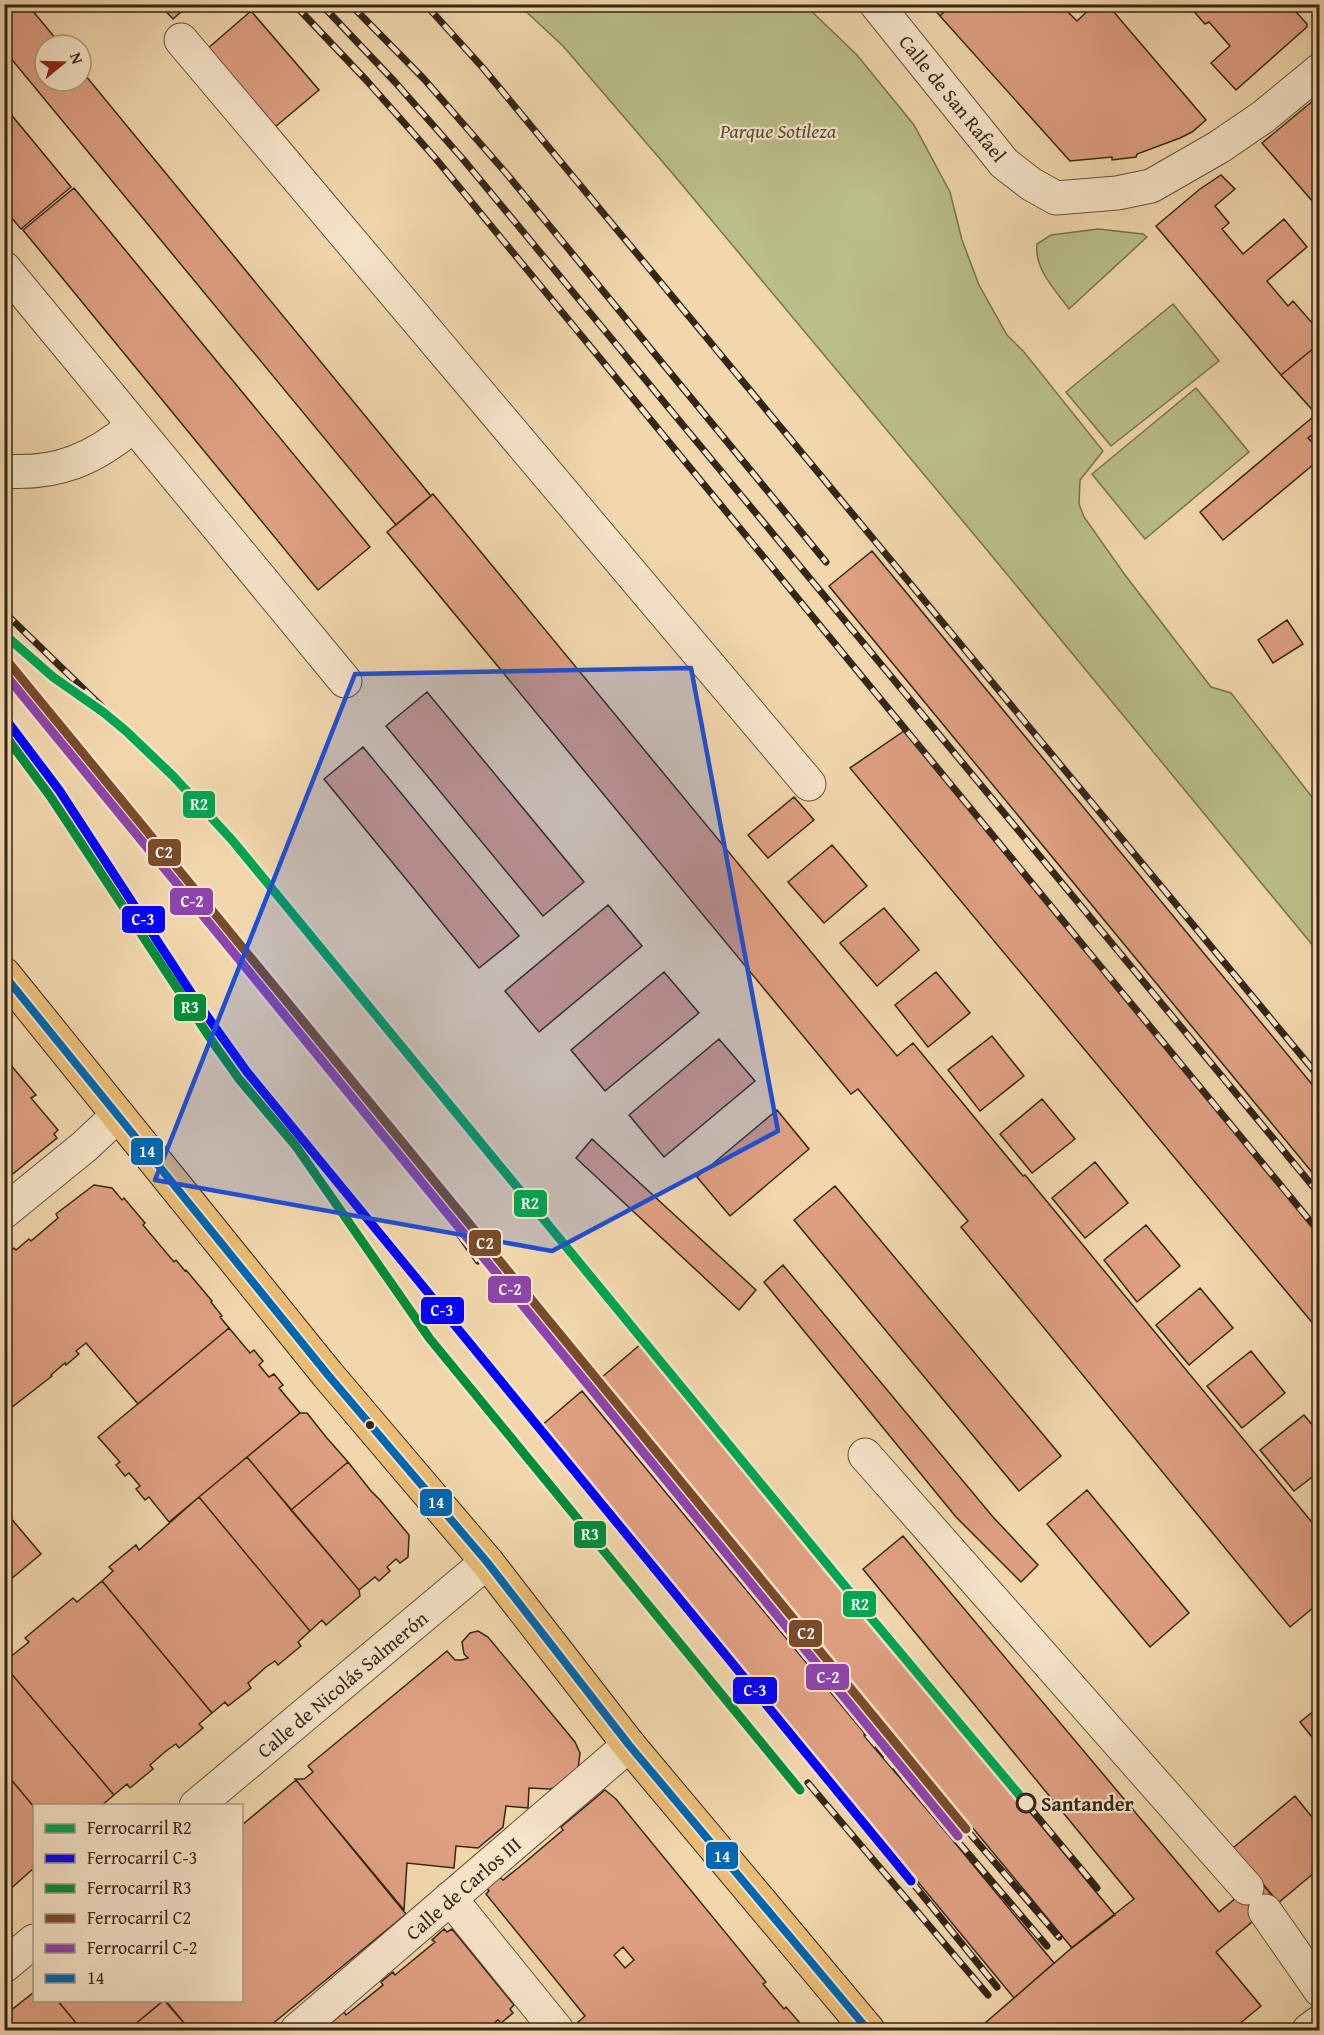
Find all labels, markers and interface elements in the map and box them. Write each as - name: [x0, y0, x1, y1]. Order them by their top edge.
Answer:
- street label: Calle de San Rafael: [892, 28, 1014, 168]
- north arrow: [33, 33, 93, 93]
- text: N: [64, 49, 90, 67]
- park label: Parque Sotileza: [719, 116, 837, 145]
- line badge: R2: [182, 790, 216, 819]
- text: R2: [190, 792, 208, 816]
- line badge: C2: [147, 838, 182, 867]
- text: C2: [155, 840, 173, 864]
- line badge: C-2: [169, 887, 214, 916]
- text: C-2: [180, 889, 204, 913]
- line badge: C-3: [121, 905, 166, 934]
- text: C-3: [131, 907, 155, 931]
- line badge: R3: [173, 993, 207, 1022]
- text: R3: [181, 995, 199, 1019]
- line badge: 14: [130, 1137, 164, 1166]
- text: 14: [139, 1139, 155, 1163]
- line badge: R2: [513, 1189, 548, 1218]
- text: R2: [521, 1191, 539, 1215]
- line badge: C2: [468, 1229, 502, 1257]
- text: C2: [476, 1231, 494, 1255]
- line badge: C-2: [487, 1275, 532, 1304]
- text: C-2: [498, 1277, 522, 1301]
- line badge: C-3: [420, 1296, 465, 1325]
- text: C-3: [430, 1298, 454, 1322]
- unlabelled marker: [364, 1419, 376, 1431]
- line badge: 14: [419, 1488, 453, 1517]
- text: 14: [428, 1490, 444, 1514]
- line badge: R3: [573, 1520, 607, 1549]
- text: R3: [581, 1522, 599, 1546]
- line badge: R2: [842, 1590, 877, 1618]
- text: R2: [851, 1592, 869, 1616]
- street label: Calle de Nicolás Salmerón: [250, 1604, 434, 1764]
- line badge: C2: [788, 1619, 823, 1648]
- text: C2: [797, 1621, 815, 1645]
- line badge: C-2: [805, 1663, 850, 1691]
- text: C-2: [816, 1665, 840, 1689]
- line badge: C-3: [732, 1676, 778, 1705]
- text: C-3: [743, 1678, 767, 1702]
- place label: Santander: [1041, 1789, 1134, 1818]
- marker: Santander: [1016, 1793, 1036, 1813]
- legend: [33, 1804, 243, 2002]
- text: Ferrocarril R2: [87, 1814, 192, 1841]
- street label: Calle de Carlos III: [399, 1829, 527, 1947]
- line badge: 14: [705, 1841, 739, 1870]
- text: Ferrocarril C-3: [87, 1844, 197, 1871]
- text: 14: [714, 1844, 730, 1868]
- text: Ferrocarril R3: [87, 1874, 192, 1901]
- text: Ferrocarril C2: [87, 1904, 191, 1931]
- text: Ferrocarril C-2: [87, 1934, 197, 1961]
- text: 14: [87, 1964, 104, 1991]

